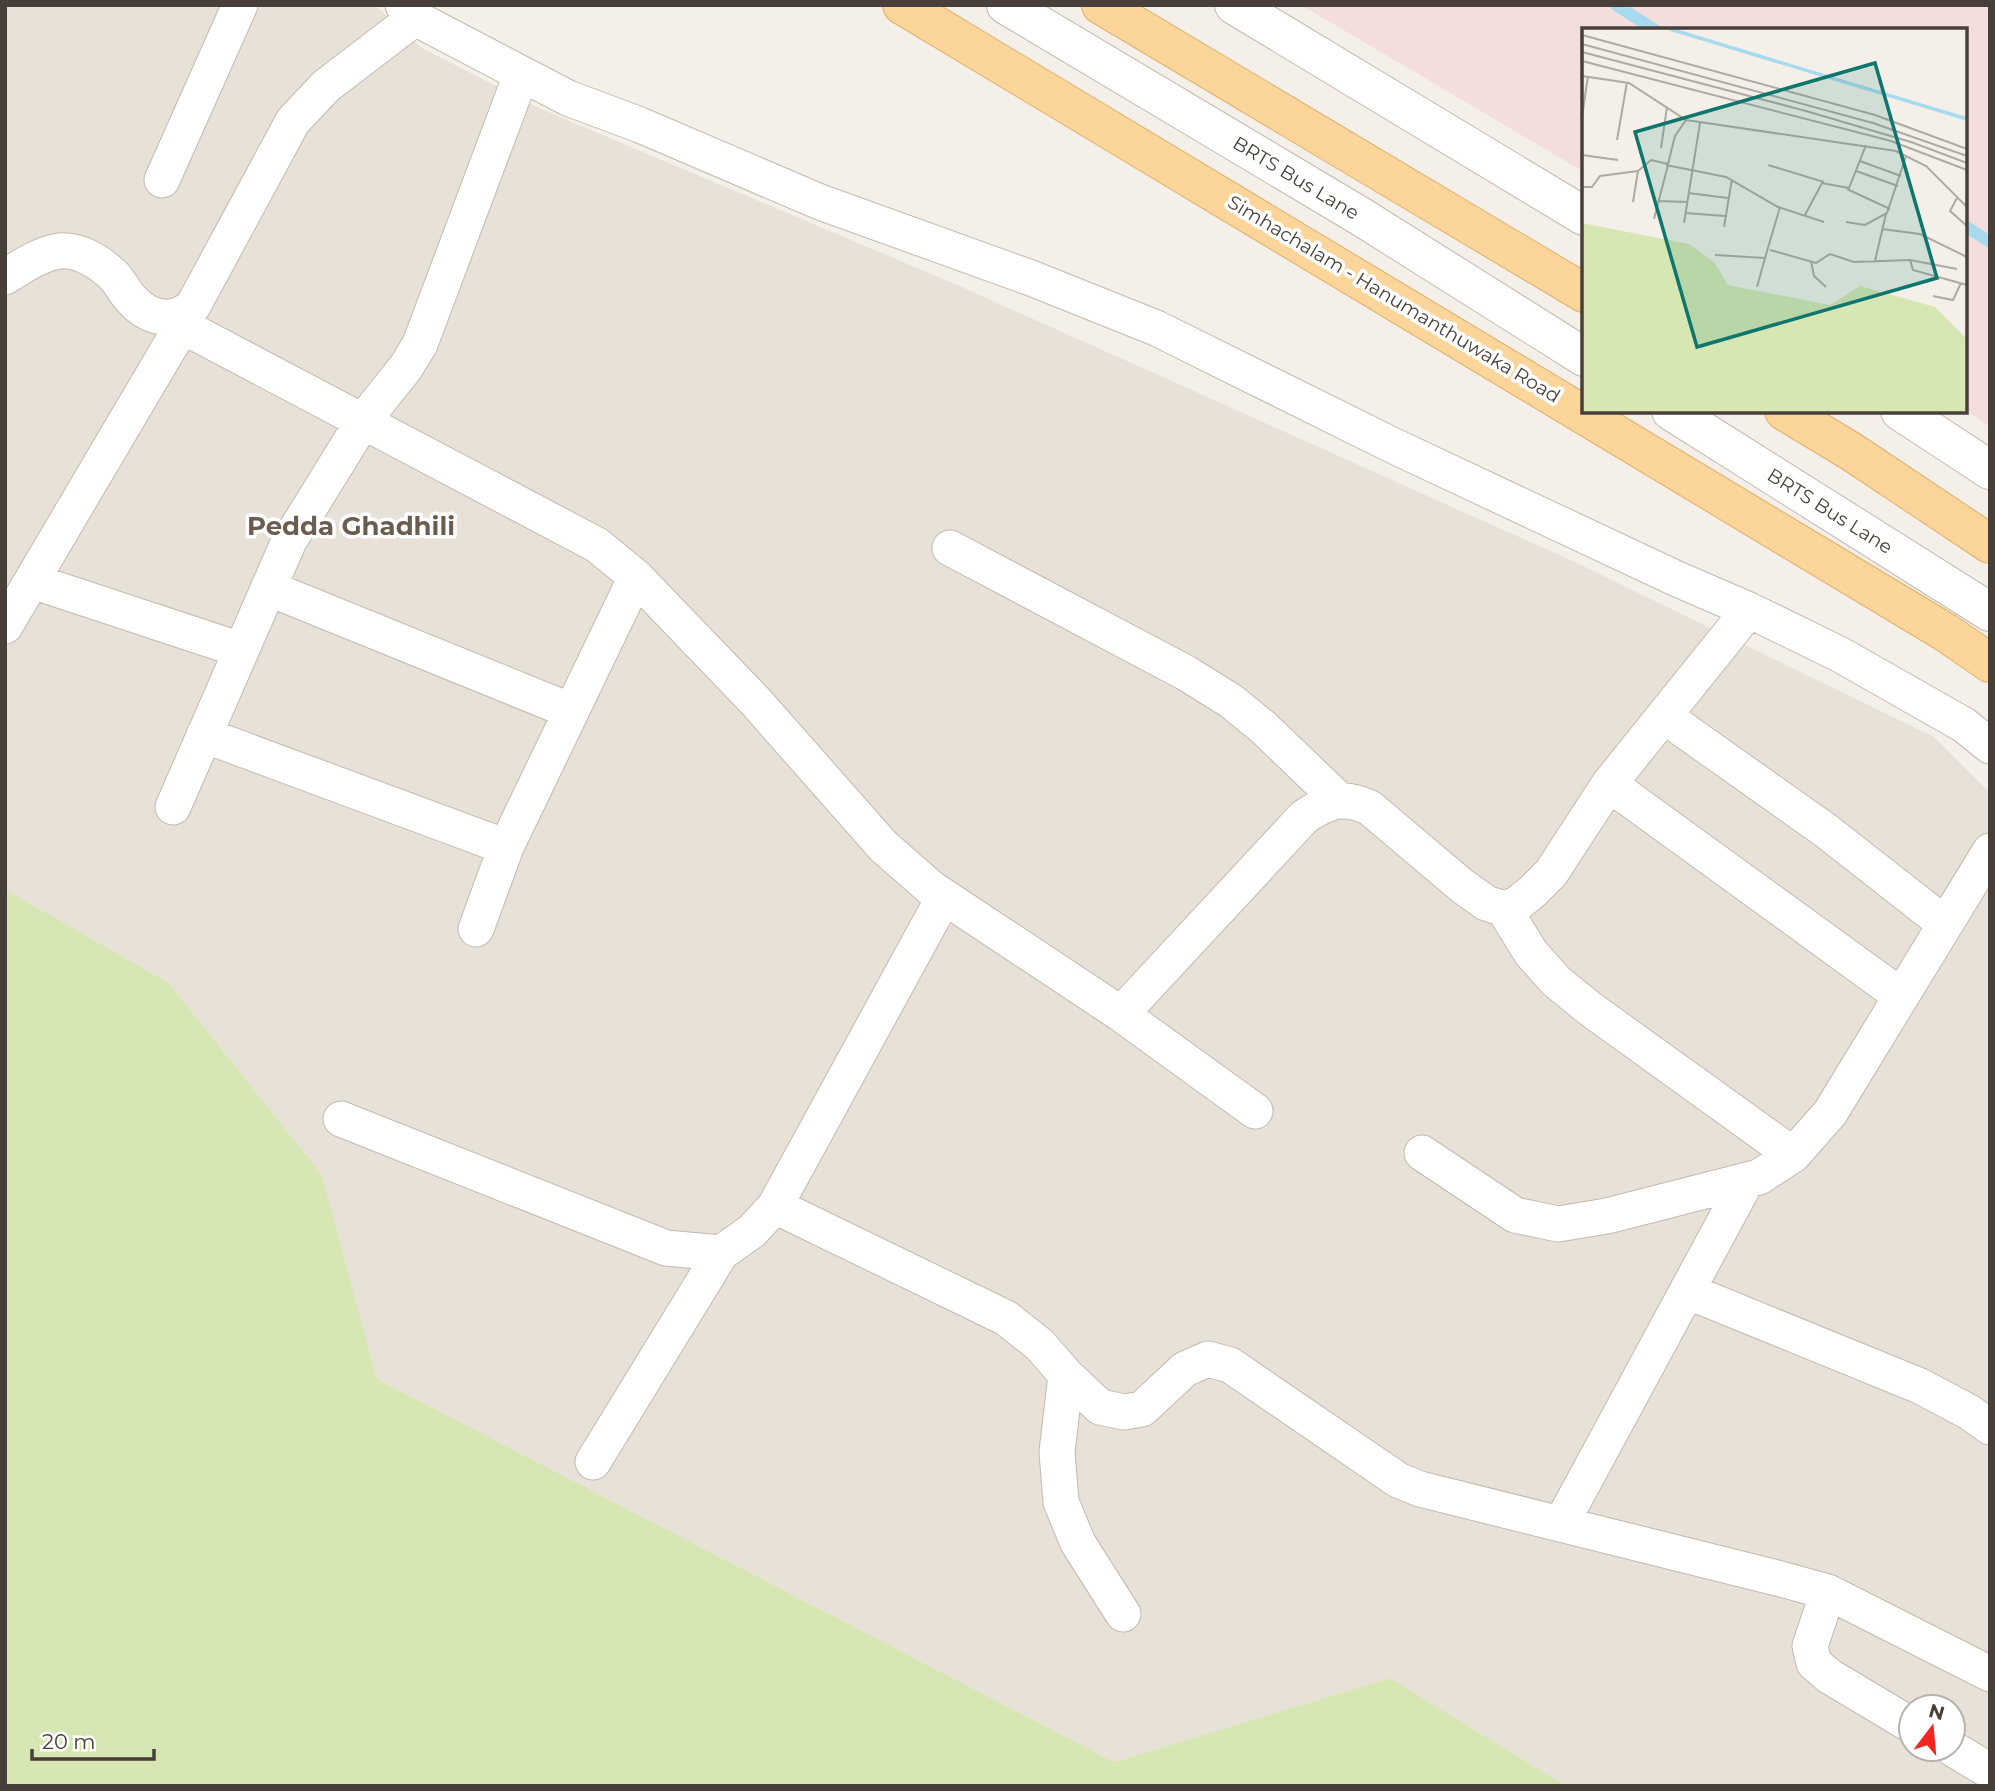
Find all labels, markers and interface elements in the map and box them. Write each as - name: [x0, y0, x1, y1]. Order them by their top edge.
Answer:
- inset map: [1582, 28, 1967, 413]
- street label: BRTS Bus Lane: [1229, 131, 1363, 225]
- street label: Simhachalam - Hanumanthuwaka Road: [1224, 190, 1564, 408]
- street label: BRTS Bus Lane: [1763, 463, 1897, 559]
- district label: Pedda Ghadhili: [247, 510, 455, 542]
- north arrow: [1897, 1693, 1967, 1763]
- text: N: [1926, 1699, 1947, 1725]
- scale bar: [32, 1718, 154, 1762]
- text: 20 m: [42, 1729, 96, 1754]

